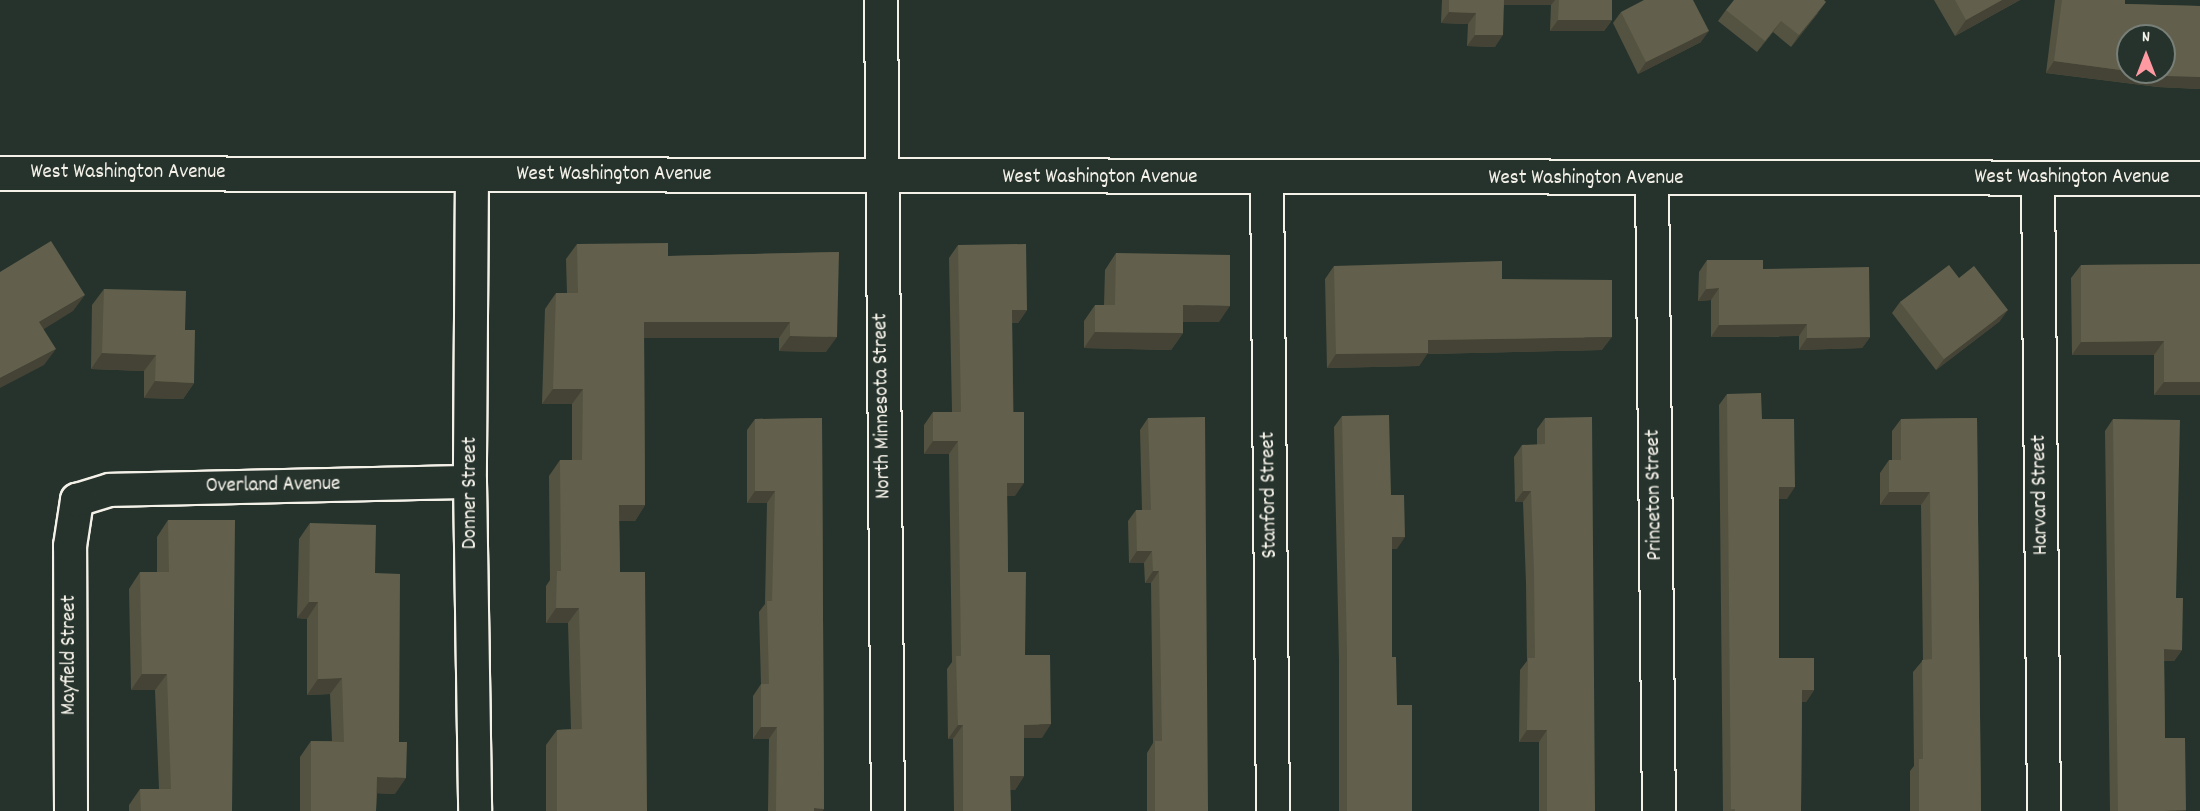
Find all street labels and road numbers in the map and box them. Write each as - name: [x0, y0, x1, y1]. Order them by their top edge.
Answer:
- street label: West Washington Avenue: [31, 160, 225, 186]
- street label: West Washington Avenue: [517, 162, 711, 188]
- street label: West Washington Avenue: [1003, 165, 1197, 191]
- street label: West Washington Avenue: [1975, 165, 2169, 191]
- street label: West Washington Avenue: [1489, 166, 1683, 192]
- street label: North Minnesota Street: [869, 313, 897, 499]
- street label: Princeton Street: [1641, 429, 1669, 561]
- street label: Stanford Street: [1256, 431, 1284, 559]
- street label: Harvard Street: [2027, 435, 2055, 555]
- street label: Donner Street: [458, 437, 484, 549]
- street label: Overland Avenue: [206, 472, 340, 500]
- street label: Mayfield Street: [57, 595, 83, 715]

